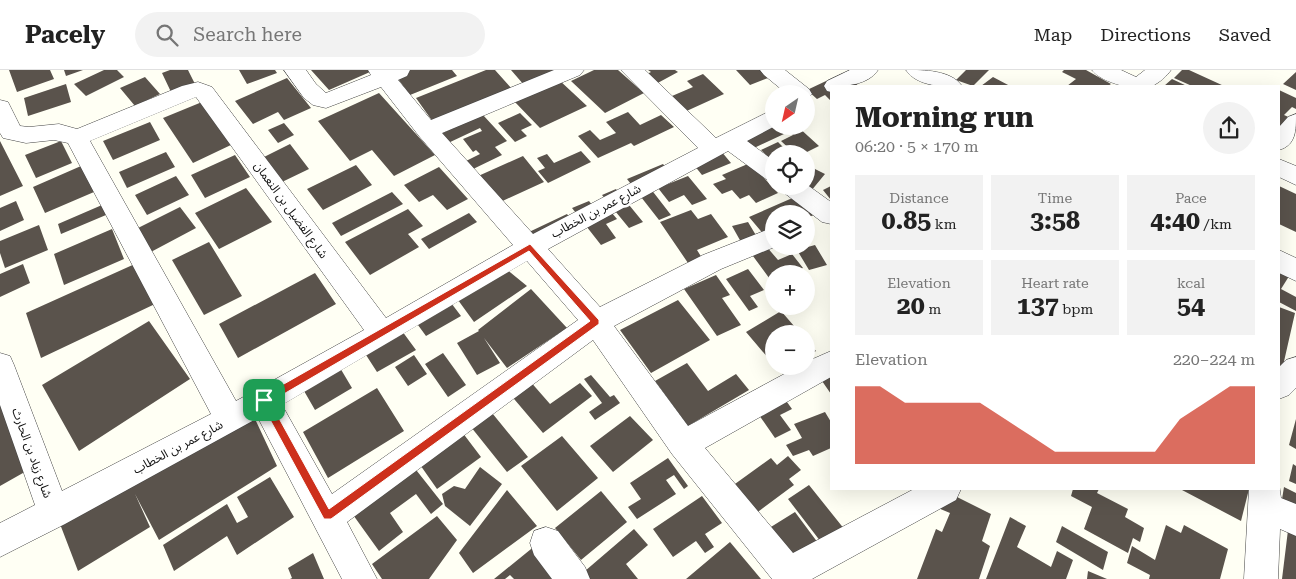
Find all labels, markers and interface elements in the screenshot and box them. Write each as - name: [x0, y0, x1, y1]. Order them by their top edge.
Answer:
- search box: [135, 12, 485, 57]
- text: Pacely: [25, 21, 105, 49]
- icon: search: [153, 21, 181, 49]
- text: Search here: [193, 23, 302, 46]
- text: Map: [1034, 24, 1072, 45]
- text: Directions: [1100, 24, 1191, 45]
- text: Saved: [1219, 24, 1271, 45]
- north arrow: [765, 85, 815, 135]
- map controls: [765, 85, 815, 375]
- text: Morning run: [855, 101, 1034, 134]
- button: share: [1203, 102, 1255, 154]
- text: 06:20 · 5 × 170 m: [855, 137, 979, 156]
- button: locate: [765, 145, 815, 195]
- street label: شارع الفضيل بن النعمان: [250, 159, 331, 262]
- street label: شارع عمر بن الخطاب: [549, 181, 644, 242]
- text: Distance: [889, 190, 949, 206]
- text: Time: [1038, 190, 1072, 206]
- text: Pace: [1175, 190, 1207, 206]
- button: layers: [765, 205, 815, 255]
- text: 0.85: [881, 206, 931, 235]
- text: 3:58: [1030, 206, 1080, 235]
- text: 4:40: [1150, 206, 1200, 235]
- text: km: [931, 216, 957, 232]
- text: /km: [1200, 216, 1232, 232]
- button: +: [765, 265, 815, 315]
- text: Elevation: [887, 275, 951, 291]
- text: Heart rate: [1021, 275, 1089, 291]
- text: kcal: [1177, 275, 1205, 291]
- text: 20: [897, 291, 925, 320]
- text: 137: [1017, 291, 1059, 320]
- text: 54: [1177, 291, 1205, 320]
- text: m: [925, 301, 941, 317]
- text: bpm: [1059, 301, 1093, 317]
- button: −: [765, 325, 815, 375]
- text: Elevation: [855, 350, 928, 369]
- text: 220–224 m: [1173, 350, 1255, 369]
- pin: [243, 379, 285, 421]
- icon: arrive: [250, 386, 278, 414]
- street label: شارع زياد بن الحارث: [7, 406, 55, 501]
- street label: شارع عمر بن الخطاب: [131, 417, 226, 478]

